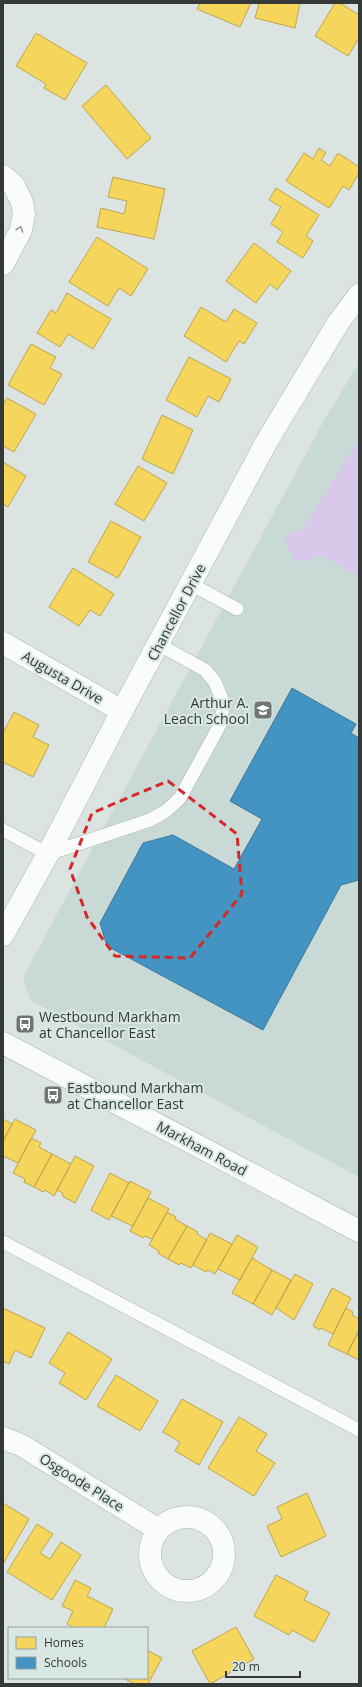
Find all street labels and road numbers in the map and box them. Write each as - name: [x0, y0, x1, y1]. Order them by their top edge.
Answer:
- street label: Chancellor Drive: [142, 560, 210, 664]
- street label: Augusta Drive: [19, 646, 107, 708]
- street label: Markham Road: [153, 1116, 251, 1180]
- street label: Osgoode Place: [36, 1448, 128, 1516]

